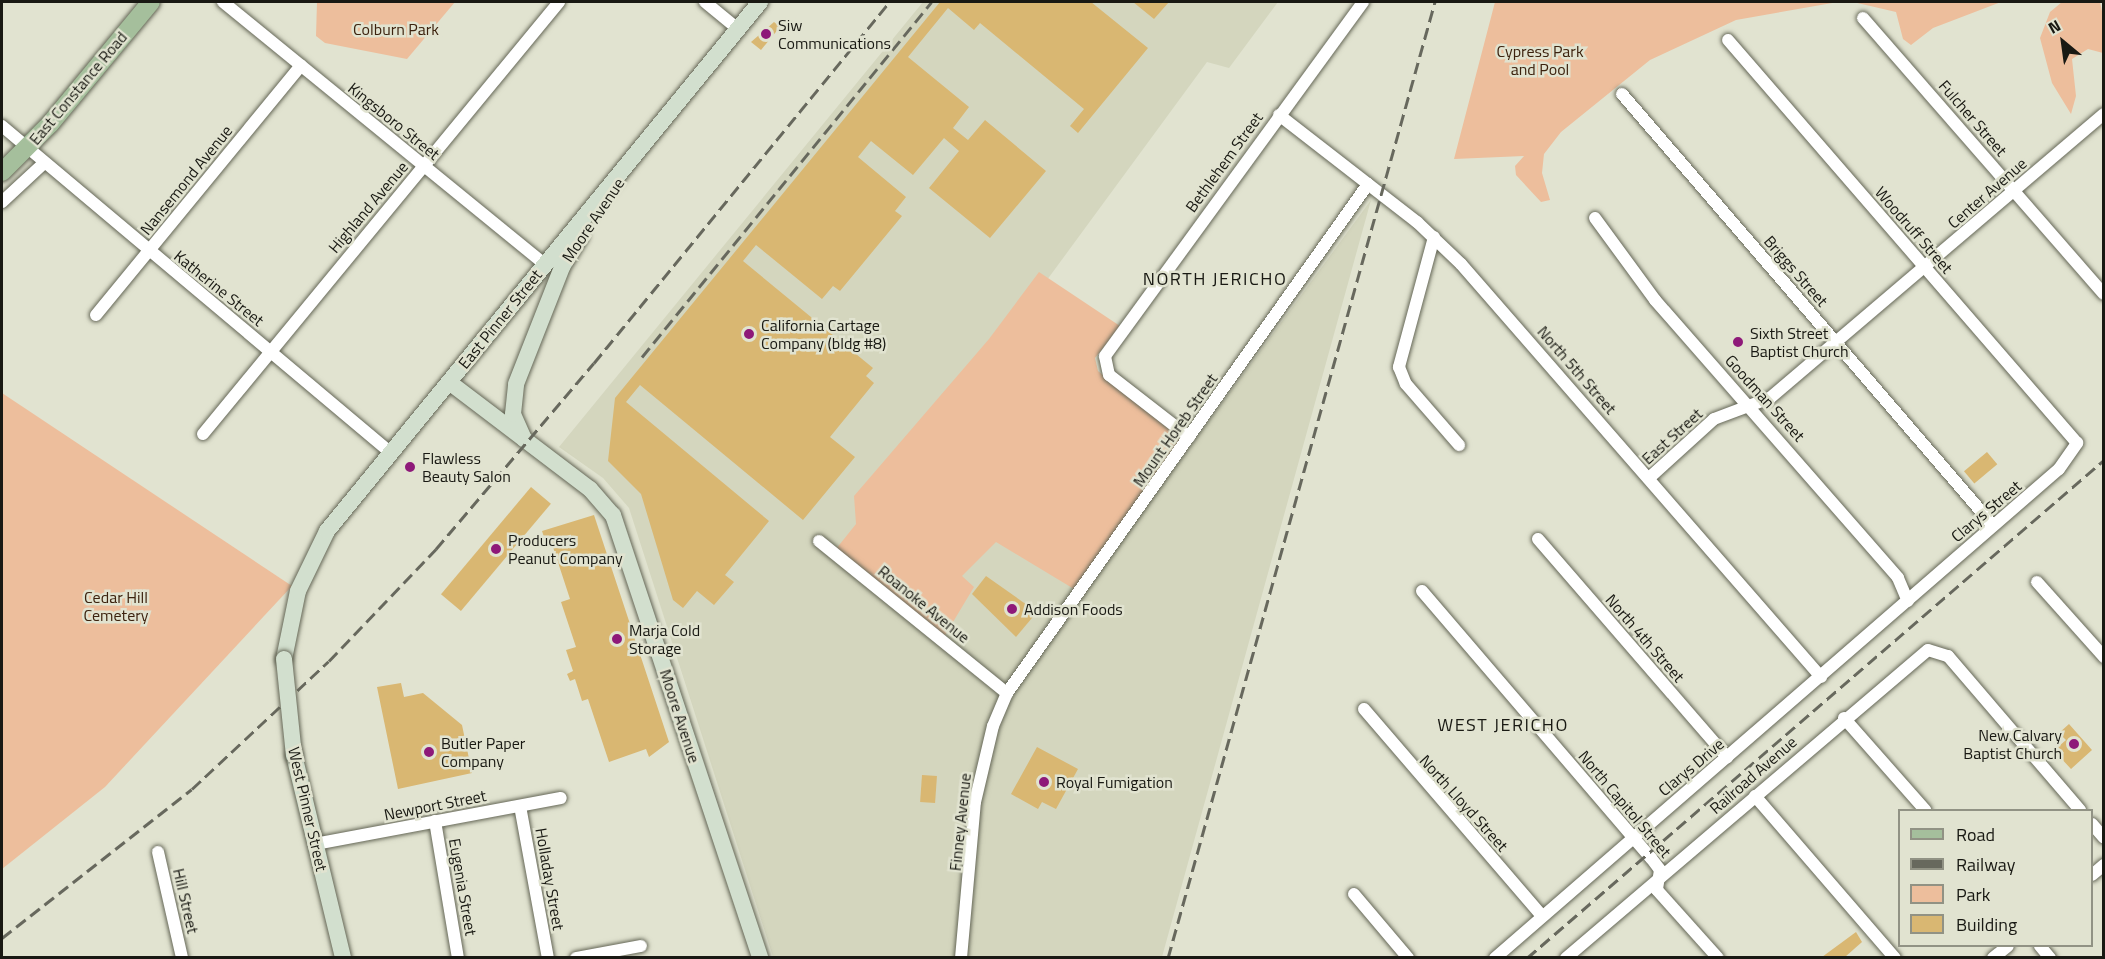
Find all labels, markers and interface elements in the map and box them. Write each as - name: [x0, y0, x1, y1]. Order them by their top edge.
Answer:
- north arrow: [2033, 12, 2093, 72]
- text: N: [2044, 13, 2065, 39]
- place label: Siw Communications: [778, 15, 891, 53]
- park label: Colburn Park: [353, 19, 439, 39]
- marker: Siw Communications: [759, 27, 773, 41]
- street label: East Constance Road: [25, 28, 131, 148]
- park label: Cypress Park and Pool: [1496, 41, 1584, 79]
- street label: Fulcher Street: [1935, 76, 2011, 160]
- street label: Kingsboro Street: [344, 78, 444, 164]
- street label: Bethlehem Street: [1181, 108, 1267, 216]
- street label: Nansemond Avenue: [136, 121, 236, 239]
- street label: Center Avenue: [1944, 154, 2030, 232]
- street label: Highland Avenue: [324, 157, 412, 257]
- street label: Moore Avenue: [558, 174, 628, 266]
- street label: Woodruff Street: [1871, 183, 1957, 277]
- street label: Briggs Street: [1760, 232, 1832, 310]
- street label: Katherine Street: [170, 246, 268, 330]
- street label: East Pinner Street: [454, 266, 546, 372]
- district label: NORTH JERICHO: [1143, 268, 1287, 290]
- place label: California Cartage Company (bldg #8): [761, 315, 886, 353]
- street label: North 5th Street: [1534, 322, 1620, 418]
- place label: Sixth Street Baptist Church: [1750, 323, 1849, 361]
- marker: California Cartage Company (bldg #8): [742, 327, 756, 341]
- marker: Sixth Street Baptist Church: [1731, 335, 1745, 349]
- street label: Goodman Street: [1721, 351, 1809, 445]
- street label: Mount Horeb Street: [1129, 370, 1221, 490]
- street label: East Street: [1638, 404, 1706, 468]
- place label: Flawless Beauty Salon: [422, 448, 511, 486]
- marker: Flawless Beauty Salon: [403, 460, 417, 474]
- street label: Clarys Street: [1947, 476, 2025, 546]
- place label: Producers Peanut Company: [508, 530, 623, 568]
- marker: Producers Peanut Company: [489, 542, 503, 556]
- street label: Roanoke Avenue: [874, 561, 974, 647]
- park label: Cedar Hill Cemetery: [84, 587, 148, 625]
- street label: North 4th Street: [1602, 590, 1688, 686]
- place label: Addison Foods: [1024, 599, 1123, 619]
- marker: Addison Foods: [1005, 602, 1019, 616]
- place label: Marja Cold Storage: [629, 620, 700, 658]
- marker: Marja Cold Storage: [610, 632, 624, 646]
- street label: Moore Avenue: [656, 667, 704, 765]
- district label: WEST JERICHO: [1437, 714, 1569, 736]
- place label: New Calvary Baptist Church: [1963, 725, 2062, 763]
- street label: Railroad Avenue: [1706, 732, 1800, 818]
- place label: Butler Paper Company: [441, 733, 525, 771]
- street label: Clarys Drive: [1654, 734, 1728, 800]
- marker: New Calvary Baptist Church: [2067, 737, 2081, 751]
- street label: West Pinner Street: [284, 745, 332, 873]
- marker: Butler Paper Company: [422, 745, 436, 759]
- street label: North Capitol Street: [1575, 747, 1675, 861]
- street label: North Lloyd Street: [1416, 751, 1512, 855]
- street label: Finney Avenue: [945, 772, 975, 872]
- place label: Royal Fumigation: [1056, 772, 1173, 792]
- marker: Royal Fumigation: [1037, 775, 1051, 789]
- street label: Newport Street: [382, 786, 488, 824]
- legend: [1898, 809, 2093, 947]
- text: Road: [1956, 821, 1995, 848]
- street label: Holladay Street: [532, 826, 568, 932]
- street label: Eugenia Street: [445, 837, 481, 937]
- text: Railway: [1956, 851, 2015, 878]
- street label: Hill Street: [169, 866, 203, 936]
- text: Park: [1956, 881, 1990, 908]
- text: Building: [1956, 911, 2017, 938]

